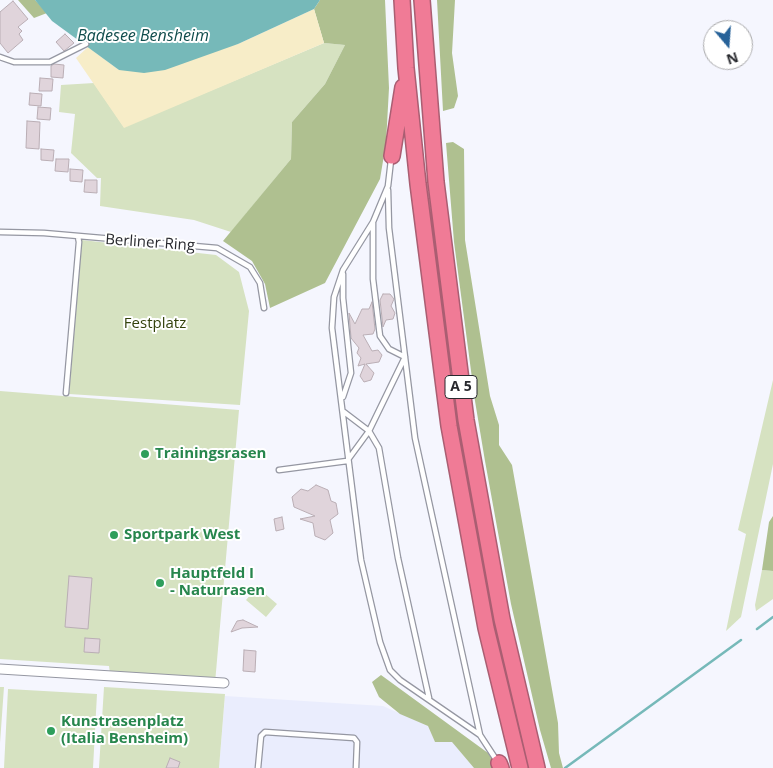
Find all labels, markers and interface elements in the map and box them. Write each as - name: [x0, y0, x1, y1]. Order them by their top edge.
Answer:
- north arrow: [703, 20, 753, 70]
- water label: Badesee Bensheim: [77, 26, 209, 46]
- text: N: [724, 48, 741, 70]
- street label: Berliner Ring: [105, 231, 195, 255]
- park label: Festplatz: [124, 315, 186, 333]
- road number: A 5: [445, 376, 477, 398]
- place label: Trainingsrasen: [155, 445, 266, 463]
- marker: Trainingsrasen: [139, 448, 151, 460]
- place label: Sportpark West: [124, 526, 240, 544]
- marker: Sportpark West: [108, 529, 120, 541]
- place label: Hauptfeld I - Naturrasen: [170, 565, 265, 600]
- marker: Hauptfeld I - Naturrasen: [154, 577, 166, 589]
- place label: Kunstrasenplatz (Italia Bensheim): [61, 713, 188, 748]
- marker: Kunstrasenplatz (Italia Bensheim): [45, 725, 57, 737]

